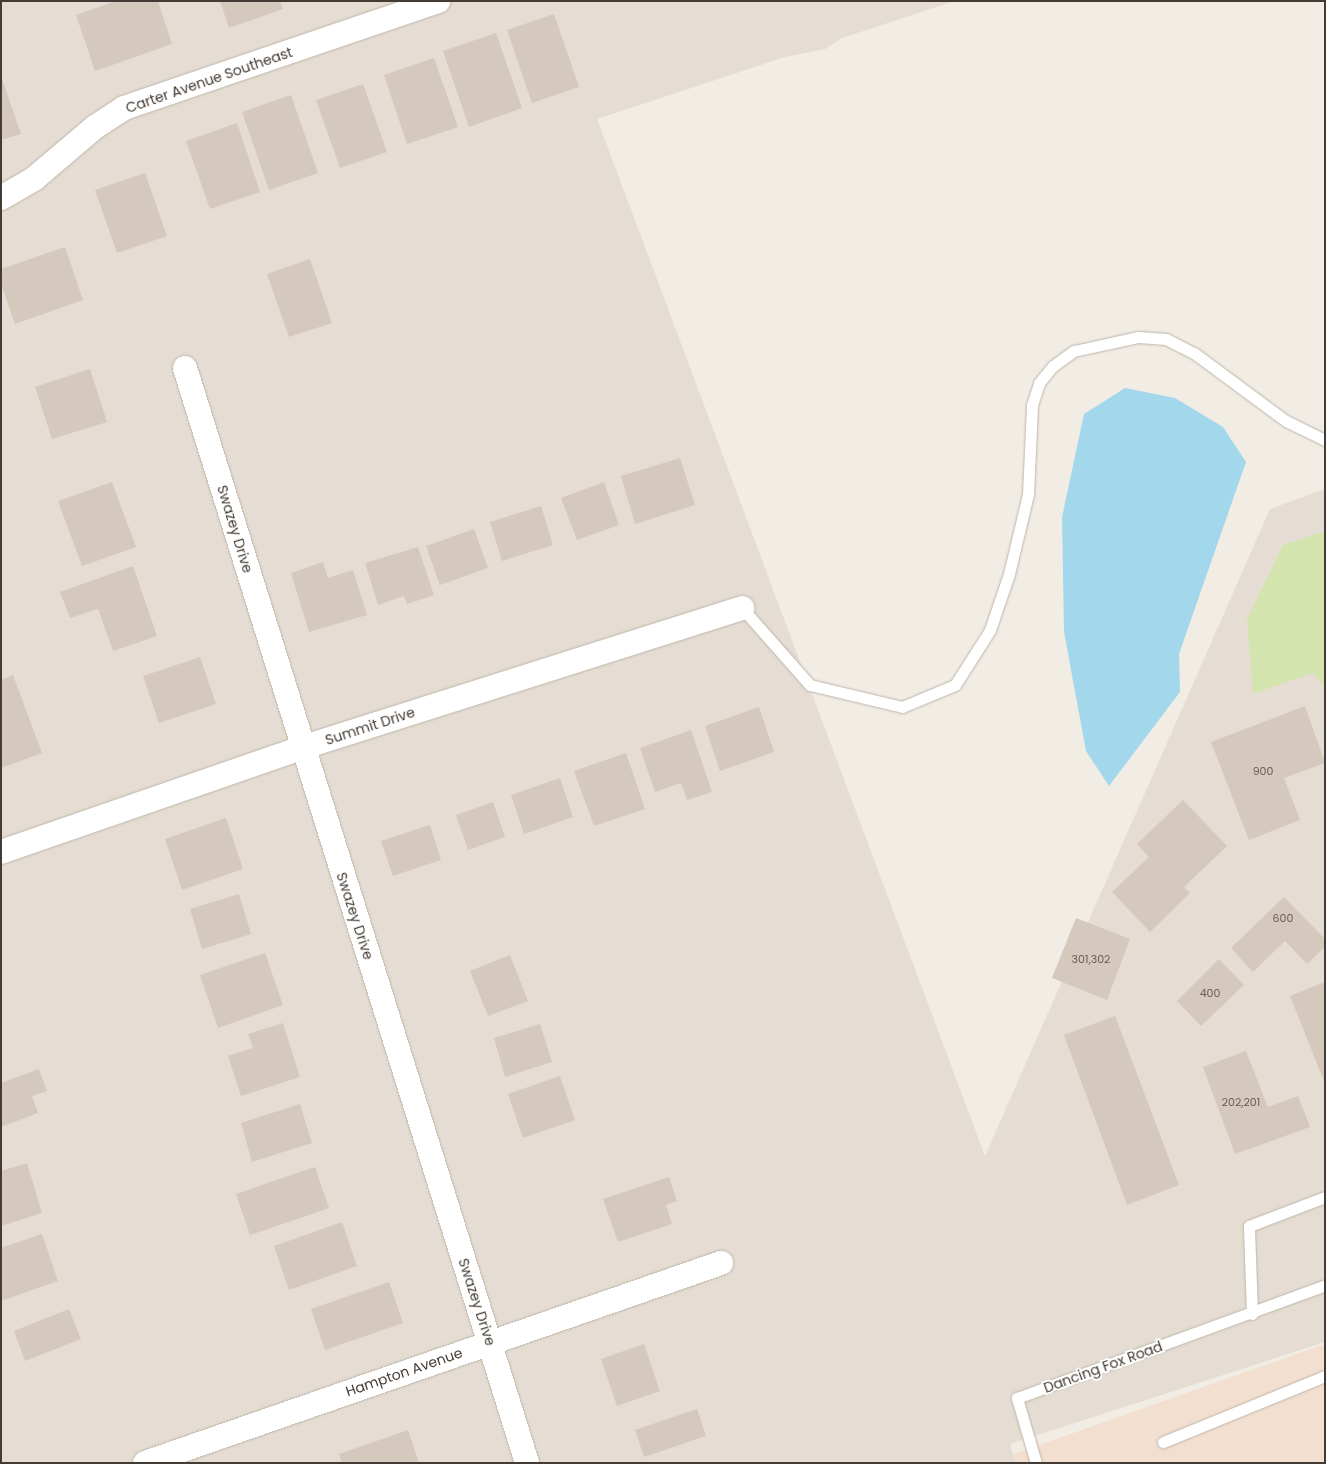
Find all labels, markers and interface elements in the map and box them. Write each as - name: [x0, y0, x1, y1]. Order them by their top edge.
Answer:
- street label: Carter Avenue Southeast: [123, 44, 295, 116]
- street label: Swazey Drive: [214, 483, 256, 575]
- street label: Summit Drive: [323, 704, 417, 748]
- house number: 900: [1253, 764, 1273, 778]
- street label: Swazey Drive: [333, 870, 377, 962]
- house number: 600: [1273, 911, 1293, 925]
- house number: 301,302: [1072, 952, 1110, 966]
- house number: 400: [1200, 986, 1220, 1000]
- house number: 202,201: [1222, 1095, 1260, 1109]
- street label: Swazey Drive: [455, 1256, 499, 1348]
- street label: Dancing Fox Road: [1041, 1338, 1165, 1396]
- street label: Hampton Avenue: [343, 1344, 465, 1400]

